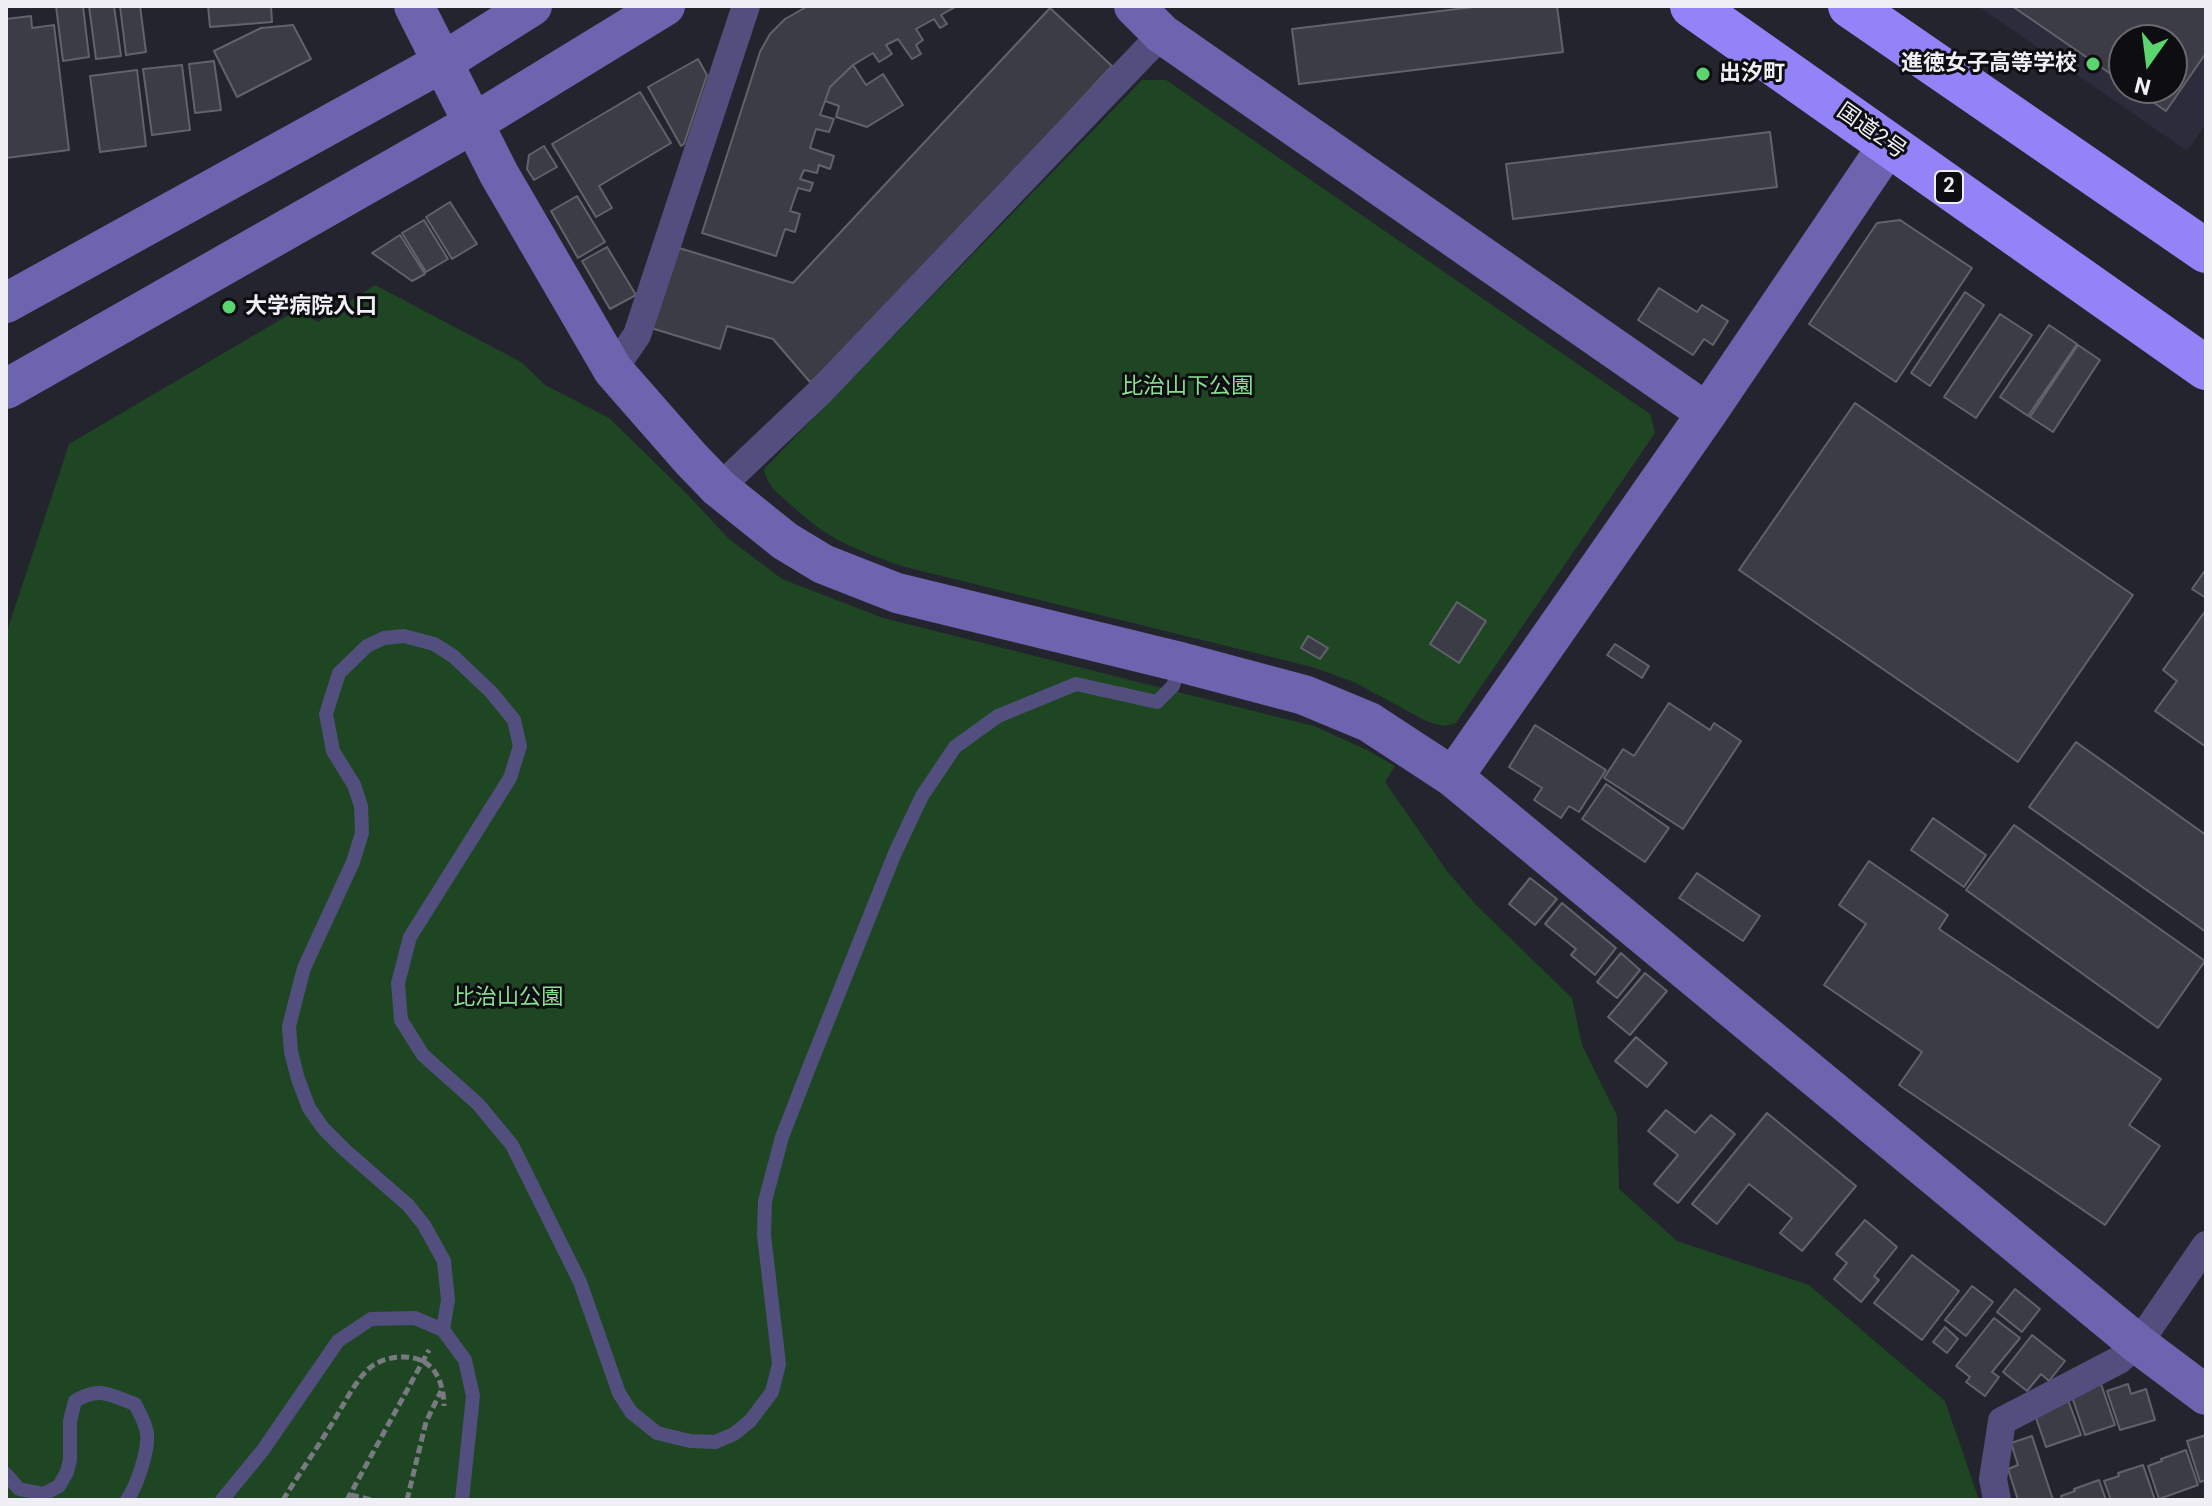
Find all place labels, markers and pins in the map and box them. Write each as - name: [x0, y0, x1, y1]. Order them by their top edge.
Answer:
- place label: 進徳女子高等学校: [1901, 51, 2077, 77]
- marker: 進徳女子高等学校: [2084, 55, 2102, 73]
- place label: 出汐町: [1719, 61, 1785, 87]
- marker: 出汐町: [1694, 65, 1712, 83]
- place label: 大学病院入口: [245, 294, 377, 320]
- marker: 大学病院入口: [220, 298, 238, 316]

